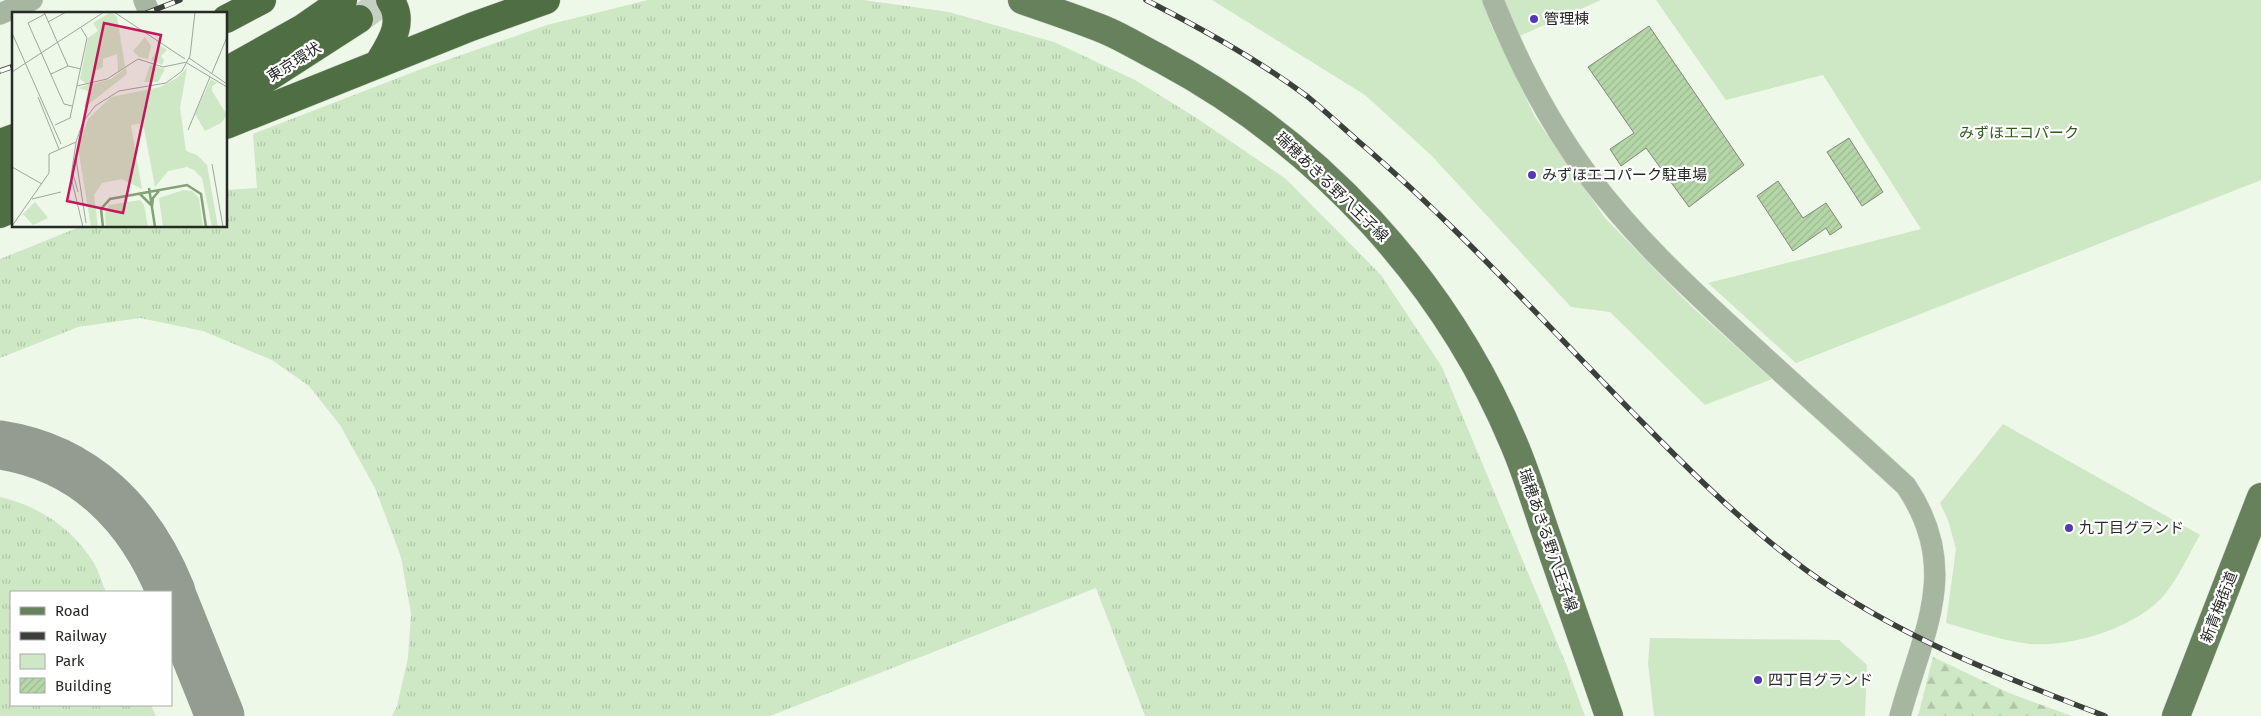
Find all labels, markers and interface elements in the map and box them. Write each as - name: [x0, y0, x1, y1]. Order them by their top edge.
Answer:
- place label: 管理棟: [1544, 10, 1589, 28]
- inset map: [12, 12, 228, 228]
- marker: 管理棟: [1528, 13, 1540, 25]
- street label: 東京環状: [264, 38, 324, 86]
- park label: みずほエコパーク: [1959, 124, 2079, 142]
- street label: 瑞穂あきる野八王子線: [1272, 129, 1392, 245]
- place label: みずほエコパーク駐車場: [1542, 166, 1707, 184]
- marker: みずほエコパーク駐車場: [1526, 169, 1538, 181]
- street label: 瑞穂あきる野八王子線: [1515, 466, 1581, 614]
- place label: 九丁目グランド: [2079, 519, 2184, 537]
- marker: 九丁目グランド: [2063, 522, 2075, 534]
- street label: 新青梅街道: [2197, 569, 2241, 645]
- legend: [10, 591, 172, 706]
- text: Road: [55, 602, 90, 620]
- text: Railway: [55, 627, 107, 645]
- text: Park: [55, 652, 85, 670]
- place label: 四丁目グランド: [1768, 671, 1873, 689]
- marker: 四丁目グランド: [1752, 674, 1764, 686]
- text: Building: [55, 677, 111, 695]

